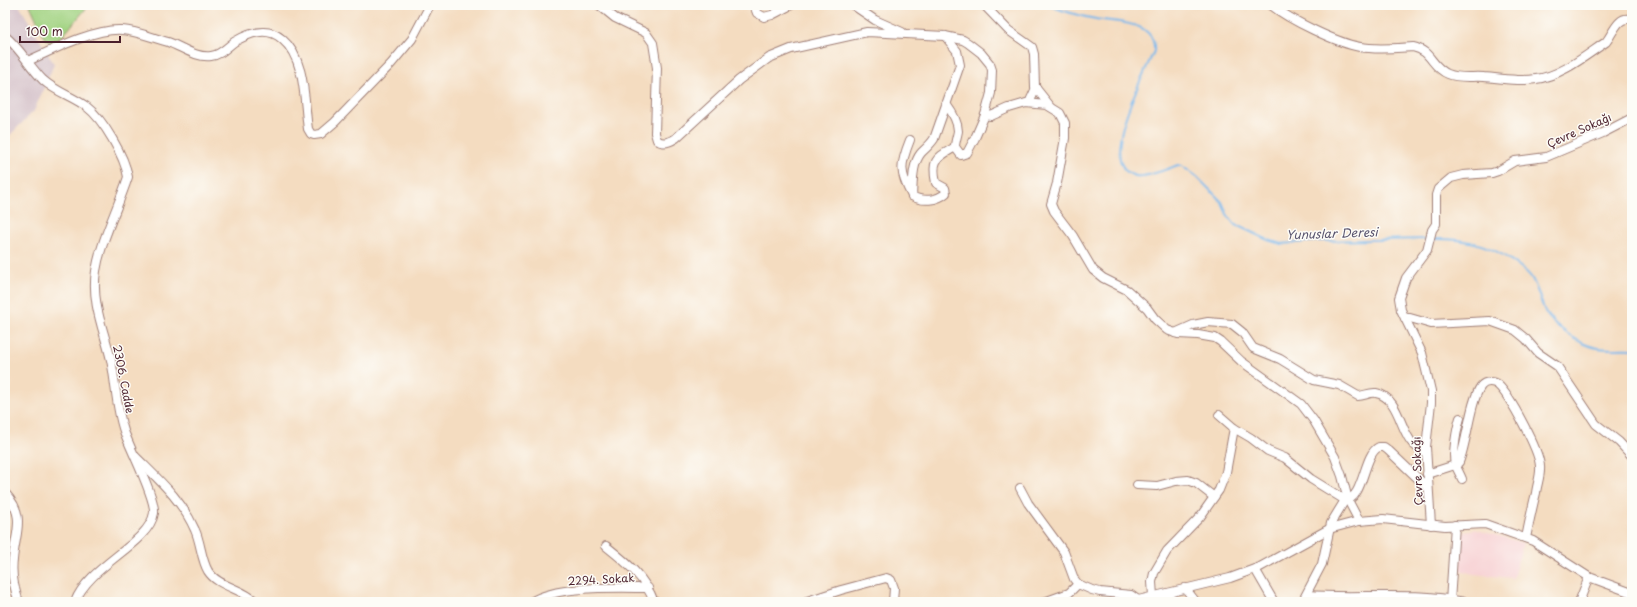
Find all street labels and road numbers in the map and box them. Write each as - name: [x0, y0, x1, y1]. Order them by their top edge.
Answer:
- street label: Çevre Sokağı: [1544, 108, 1614, 152]
- street label: 2306. Cadde: [109, 343, 139, 415]
- street label: Çevre Sokağı: [1407, 436, 1427, 506]
- street label: 2294. Sokak: [567, 569, 636, 589]

